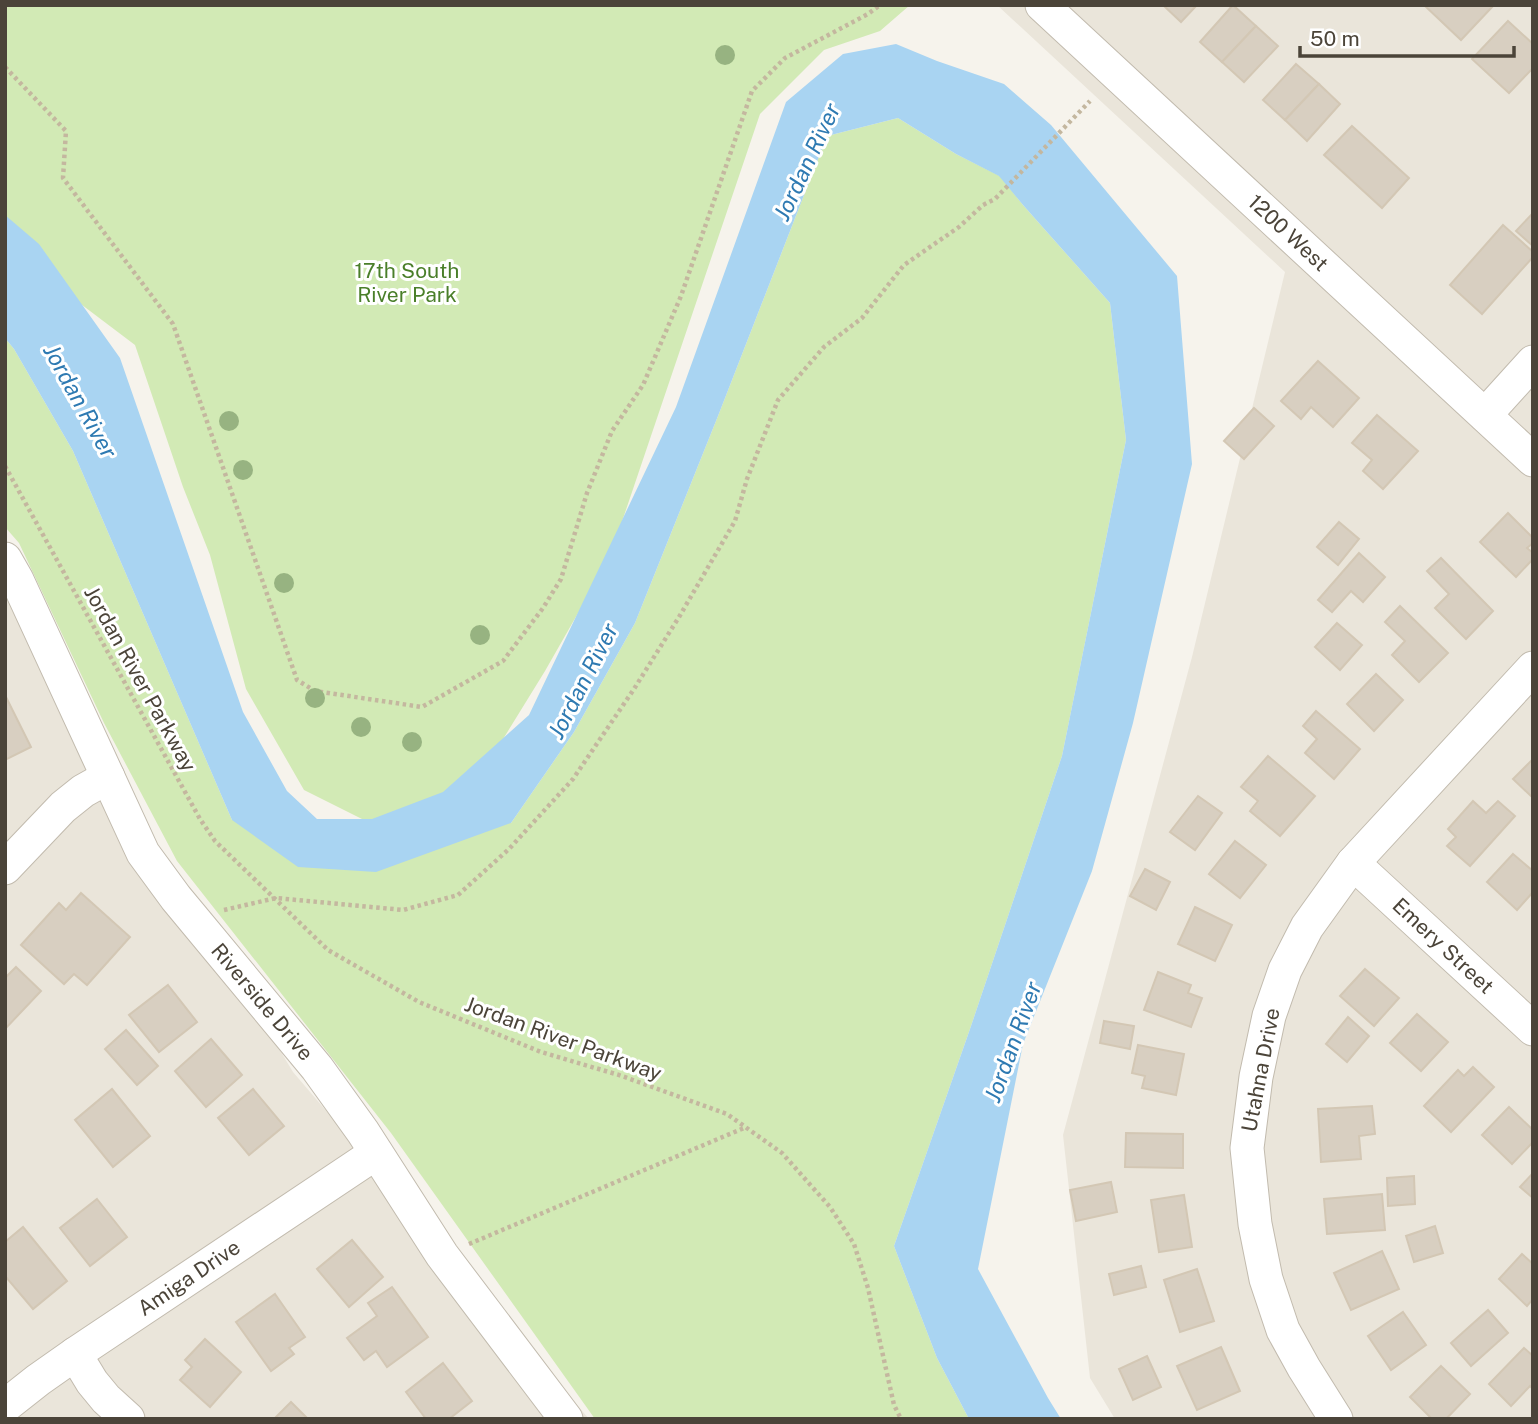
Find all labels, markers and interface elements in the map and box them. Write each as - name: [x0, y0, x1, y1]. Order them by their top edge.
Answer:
- scale bar: [1300, 14, 1514, 58]
- text: 50 m: [1310, 26, 1360, 51]
- water label: Jordan River: [768, 99, 846, 225]
- street label: 1200 West: [1243, 189, 1334, 276]
- park label: 17th South River Park: [355, 258, 459, 307]
- water label: Jordan River: [38, 339, 123, 463]
- street label: Jordan River Parkway: [79, 582, 202, 776]
- water label: Jordan River: [542, 618, 623, 743]
- street label: Emery Street: [1388, 893, 1499, 999]
- street label: Riverside Drive: [206, 938, 319, 1065]
- water label: Jordan River: [978, 978, 1047, 1106]
- street label: Jordan River Parkway: [461, 991, 665, 1086]
- street label: Utahna Drive: [1236, 1006, 1285, 1134]
- street label: Amiga Drive: [133, 1234, 245, 1321]

